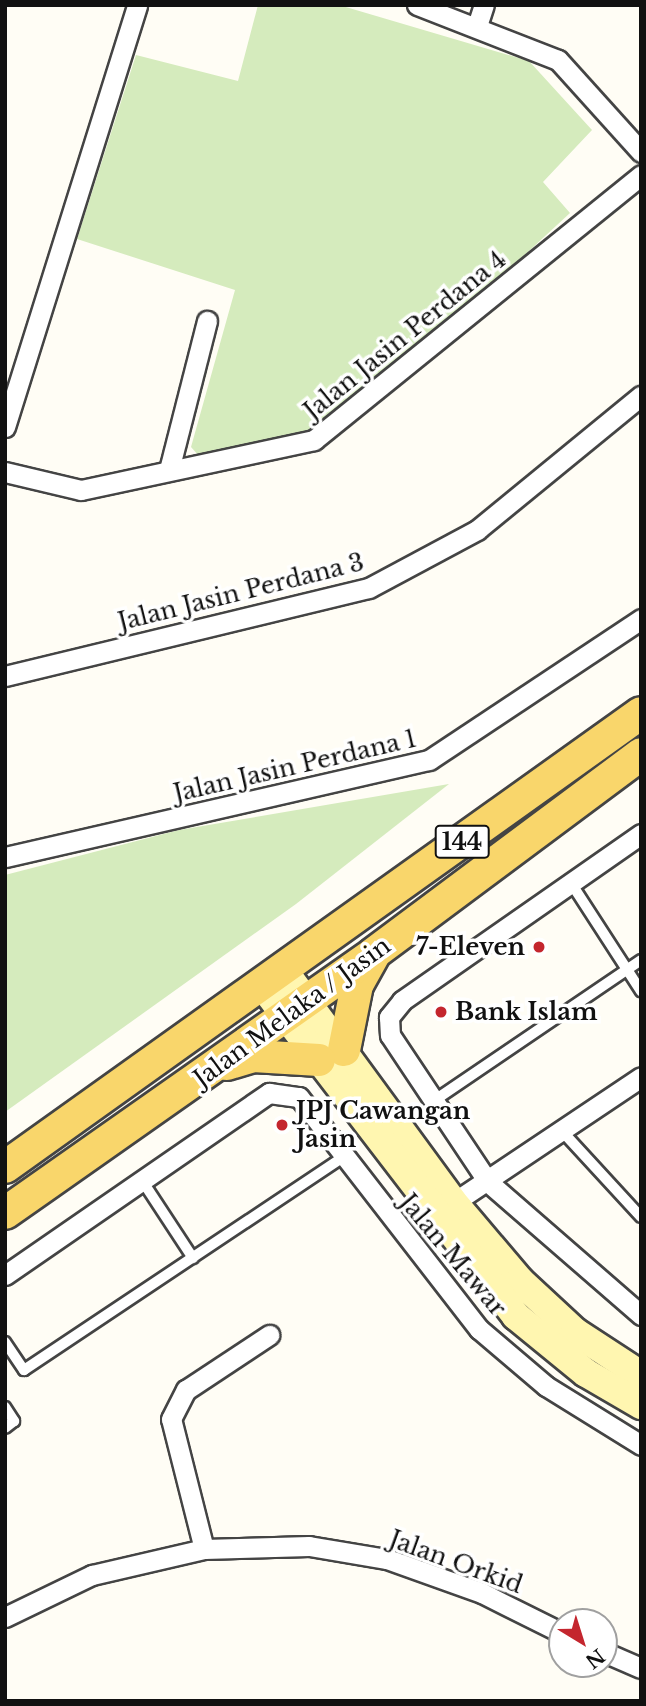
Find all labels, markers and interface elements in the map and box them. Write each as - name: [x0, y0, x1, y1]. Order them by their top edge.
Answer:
- street label: Jalan Jasin Perdana 4: [298, 245, 512, 425]
- street label: Jalan Jasin Perdana 3: [115, 547, 367, 637]
- street label: Jalan Jasin Perdana 1: [171, 724, 419, 808]
- road number: 144: [434, 822, 490, 862]
- street label: Jalan Melaka / Jasin: [188, 931, 396, 1093]
- place label: 7-Eleven: [416, 933, 525, 961]
- marker: 7-Eleven: [531, 939, 547, 955]
- place label: Bank Islam: [455, 998, 598, 1026]
- marker: Bank Islam: [433, 1004, 449, 1020]
- place label: JPJ Cawangan Jasin: [296, 1097, 470, 1153]
- marker: JPJ Cawangan Jasin: [274, 1117, 290, 1133]
- street label: Jalan Mawar: [394, 1188, 512, 1322]
- street label: Jalan Orkid: [385, 1525, 527, 1599]
- north arrow: [548, 1608, 618, 1678]
- text: N: [581, 1644, 609, 1673]

